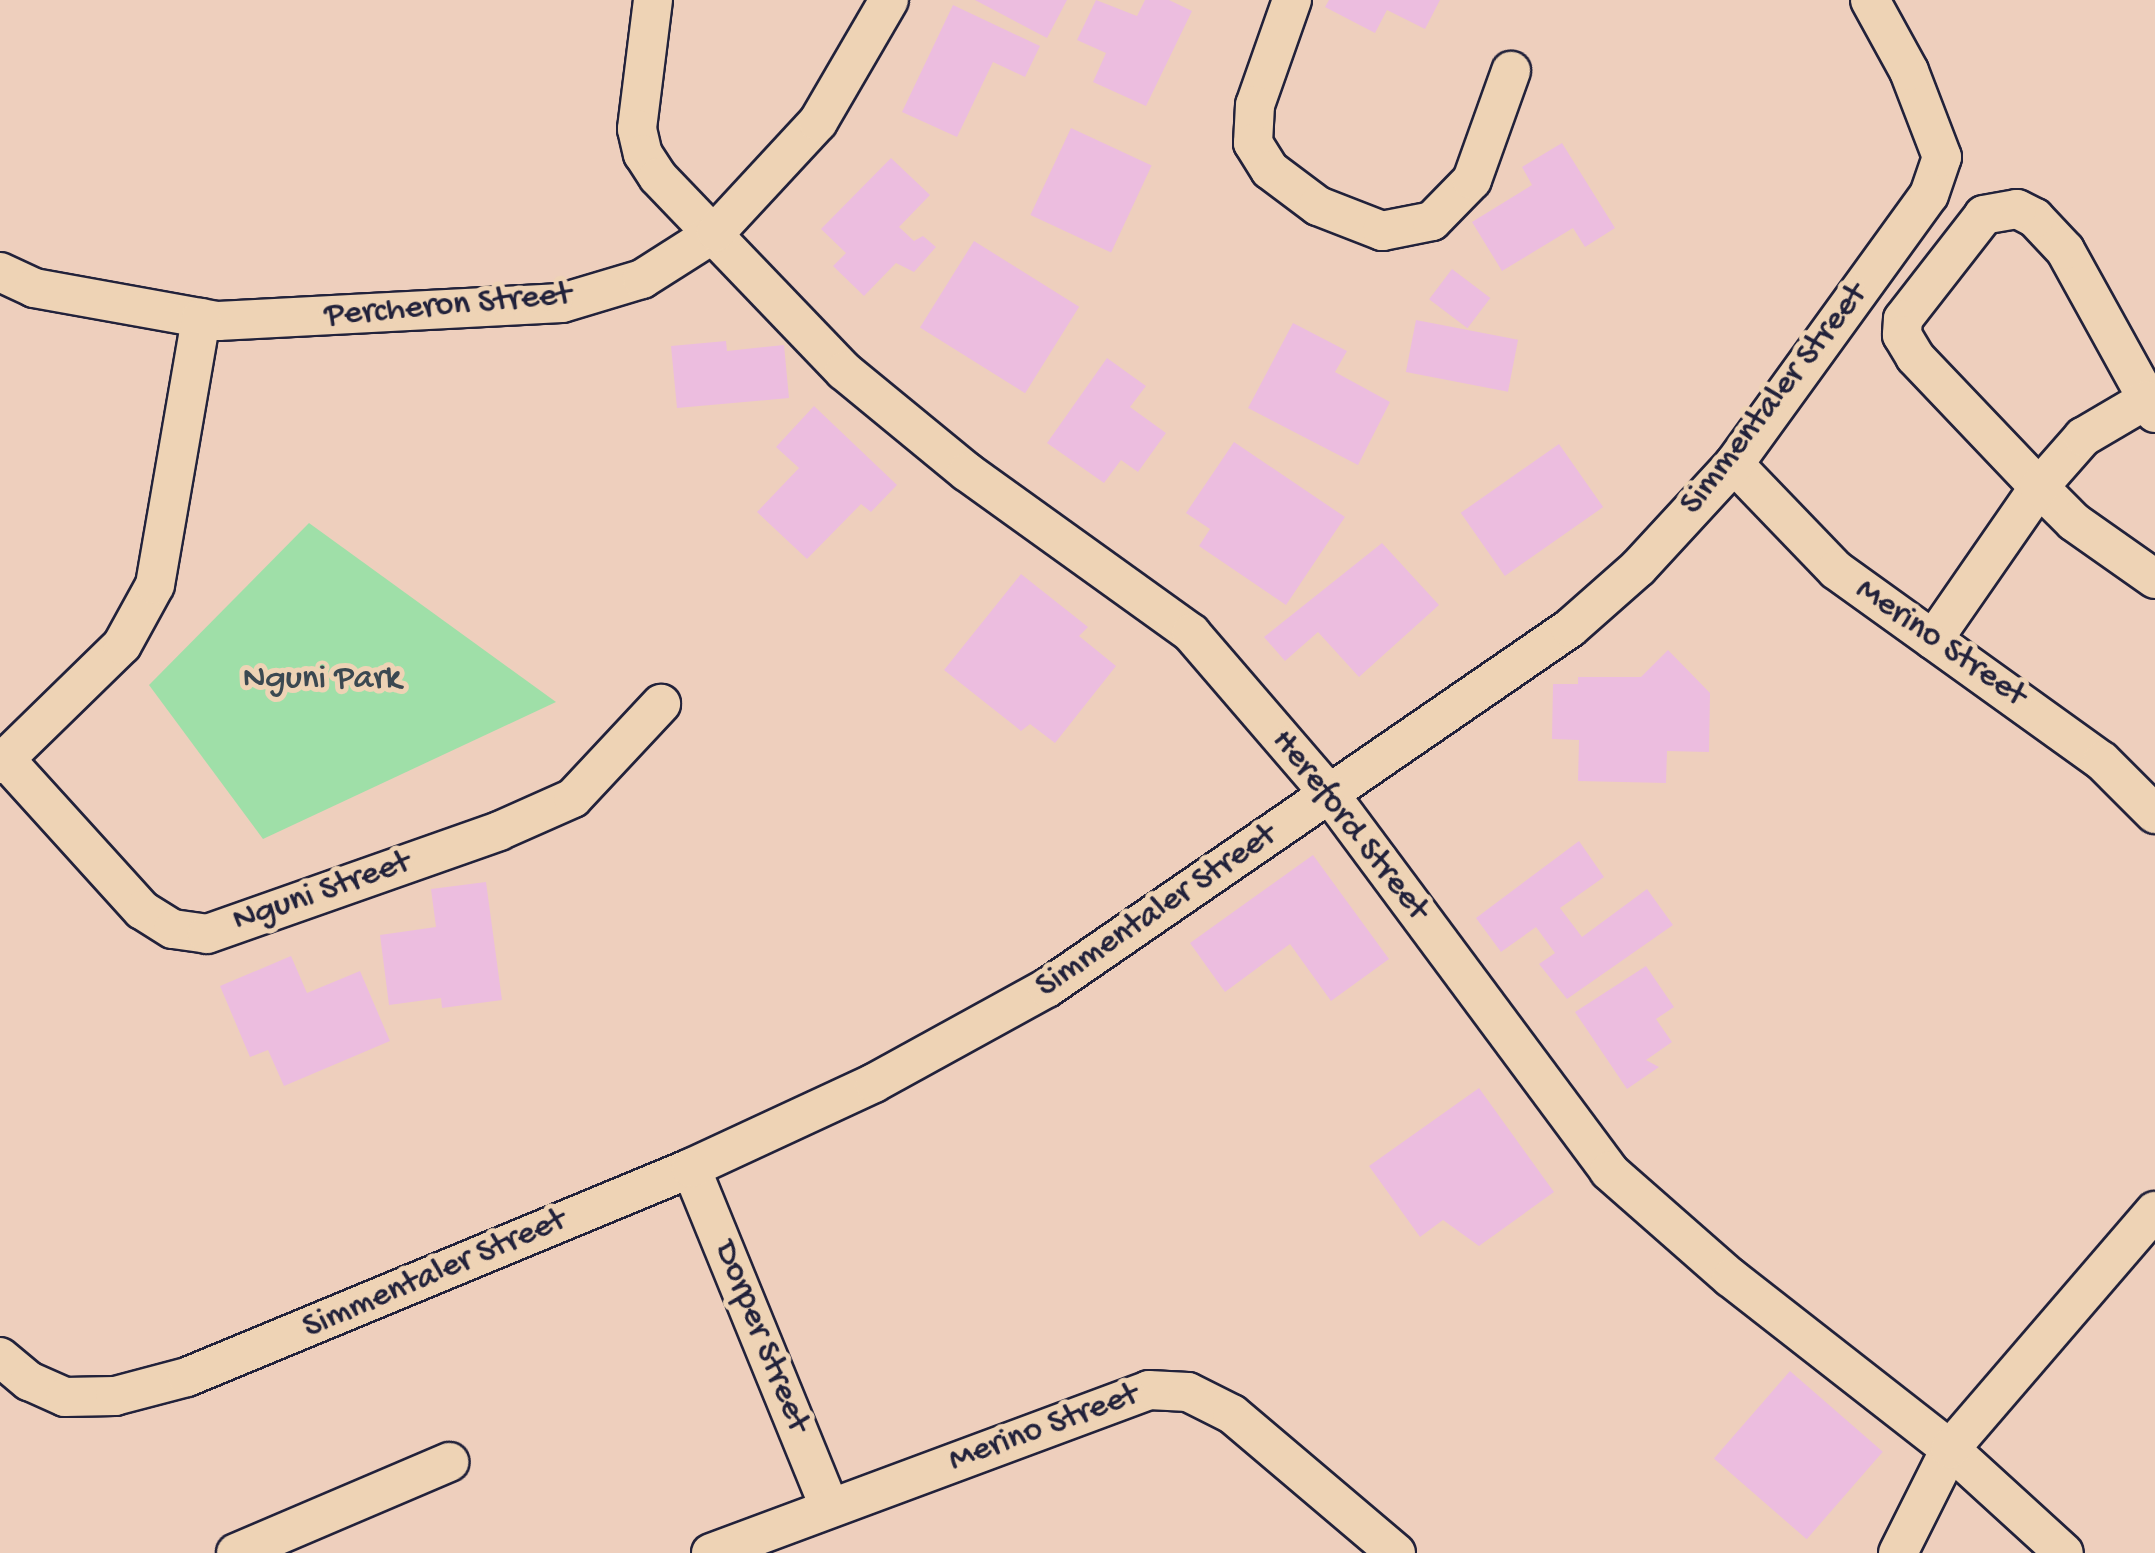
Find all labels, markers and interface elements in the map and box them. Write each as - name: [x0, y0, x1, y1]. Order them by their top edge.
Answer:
- street label: Percheron Street: [323, 275, 573, 339]
- street label: Simmentaler Street: [1672, 276, 1878, 524]
- street label: Merino Street: [1847, 570, 2033, 718]
- park label: Nguni Park: [243, 659, 401, 701]
- street label: Hereford Street: [1261, 722, 1437, 930]
- street label: Simmentaler Street: [1028, 816, 1286, 1008]
- street label: Nguni Street: [228, 843, 416, 943]
- street label: Simmentaler Street: [297, 1201, 573, 1349]
- street label: Dorper Street: [703, 1235, 817, 1439]
- street label: Merino Street: [943, 1375, 1145, 1483]

